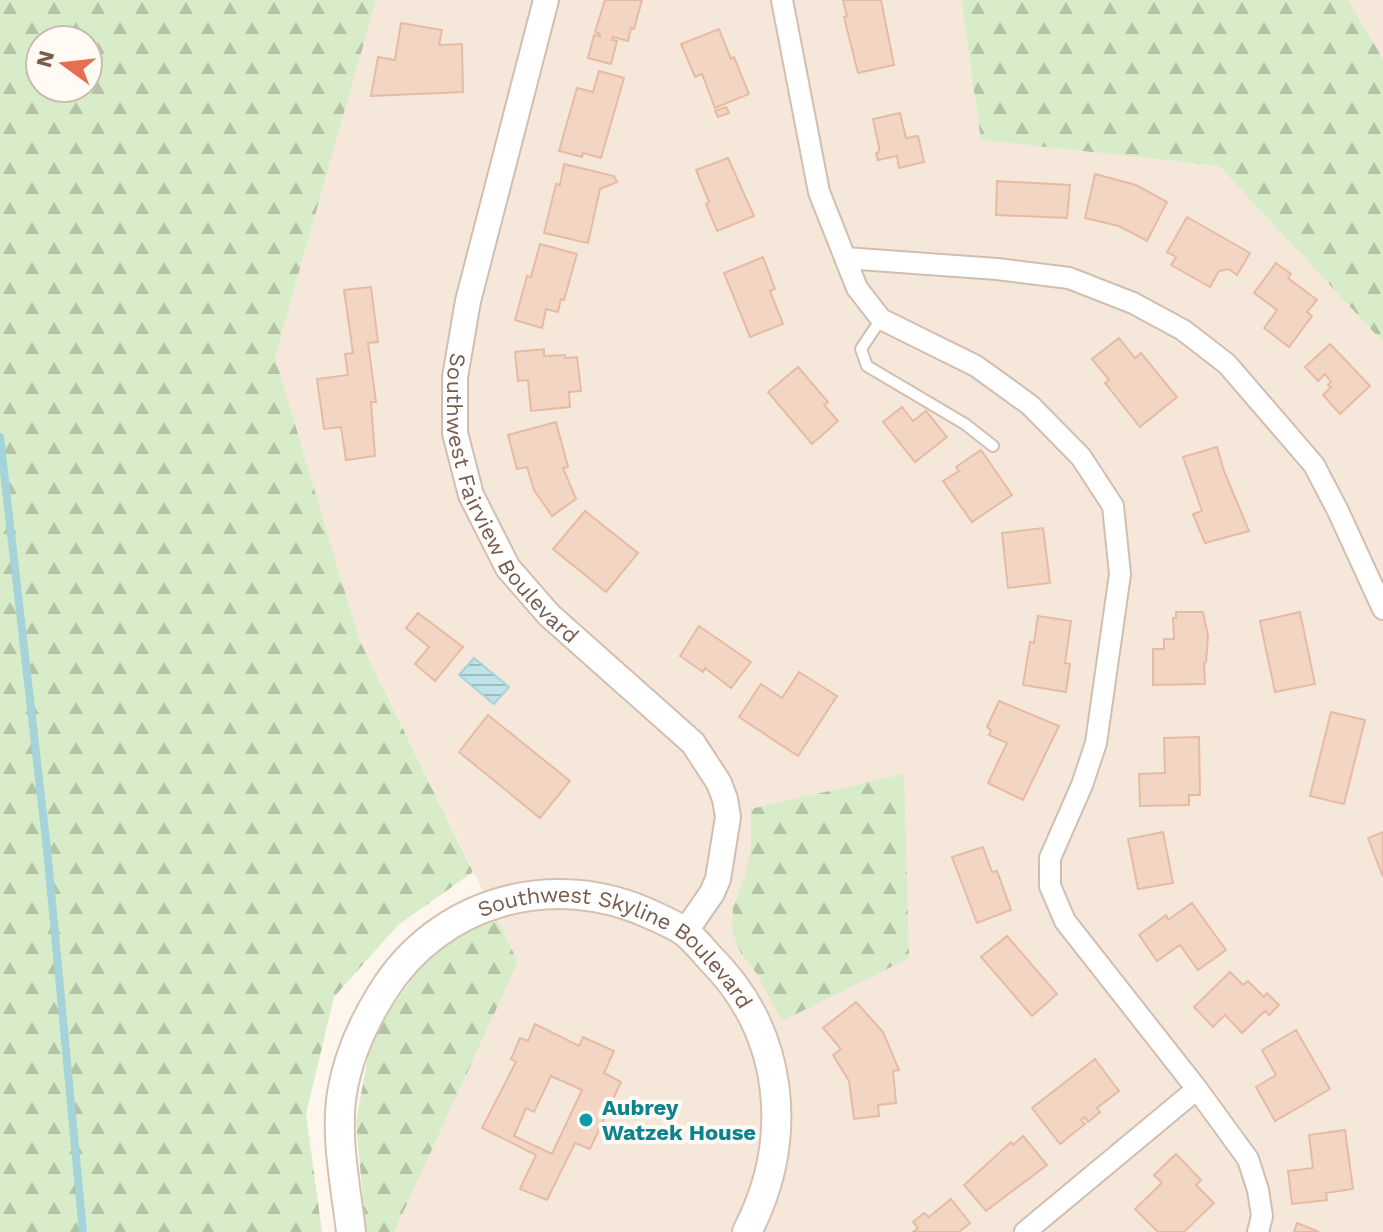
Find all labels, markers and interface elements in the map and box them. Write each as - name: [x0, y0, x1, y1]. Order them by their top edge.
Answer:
- north arrow: [24, 24, 104, 104]
- text: N: [31, 48, 59, 70]
- street label: Southwest Fairview Boulevard: [442, 351, 584, 648]
- street label: Southwest Skyline Boulevard: [474, 881, 758, 1013]
- place label: Aubrey Watzek House: [602, 1095, 756, 1145]
- marker: Aubrey Watzek House: [577, 1111, 595, 1129]

